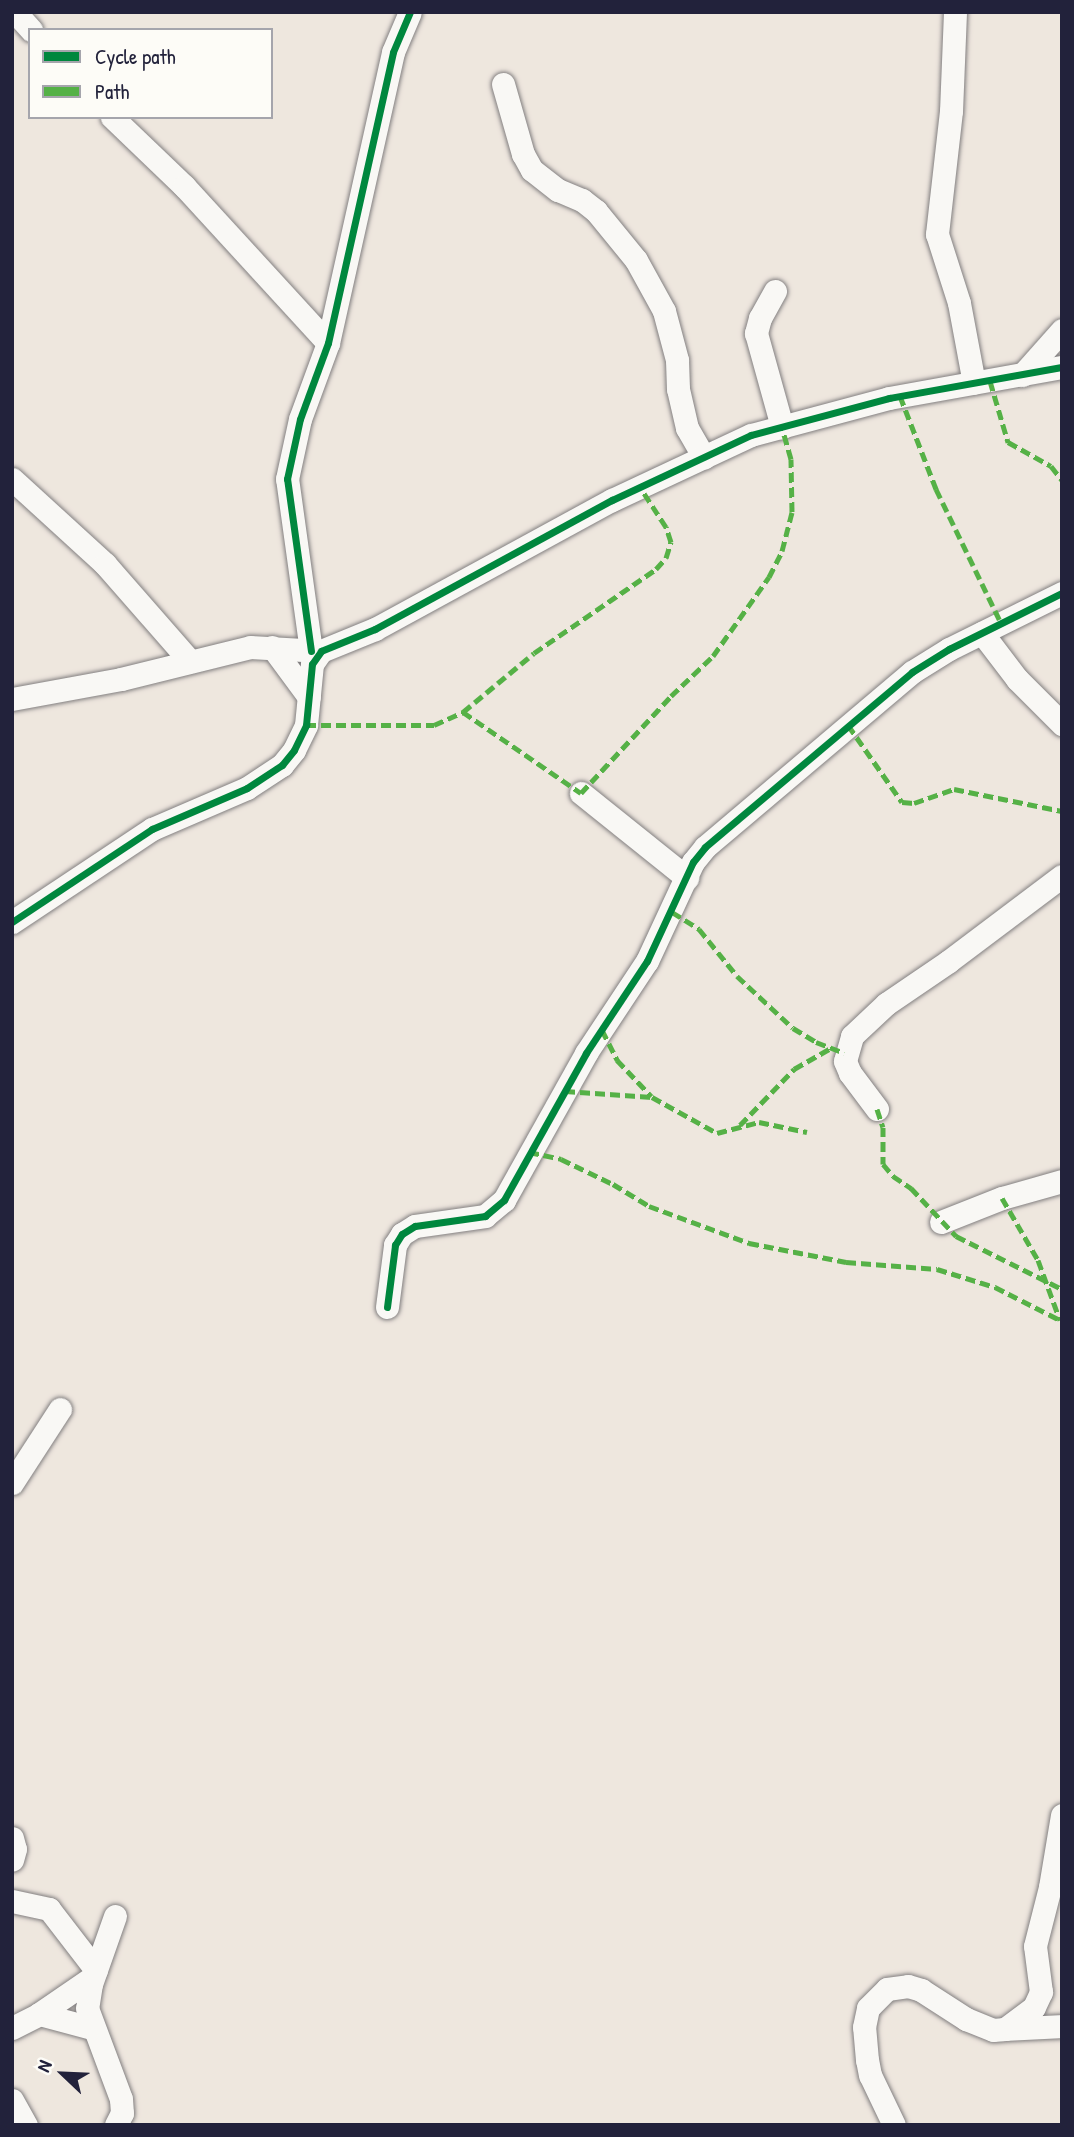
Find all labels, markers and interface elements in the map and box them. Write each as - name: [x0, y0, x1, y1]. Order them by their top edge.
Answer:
- legend: [28, 28, 273, 119]
- text: Cycle path: [95, 42, 176, 71]
- text: Path: [95, 77, 129, 106]
- north arrow: [28, 2039, 98, 2109]
- text: N: [30, 2056, 58, 2076]

